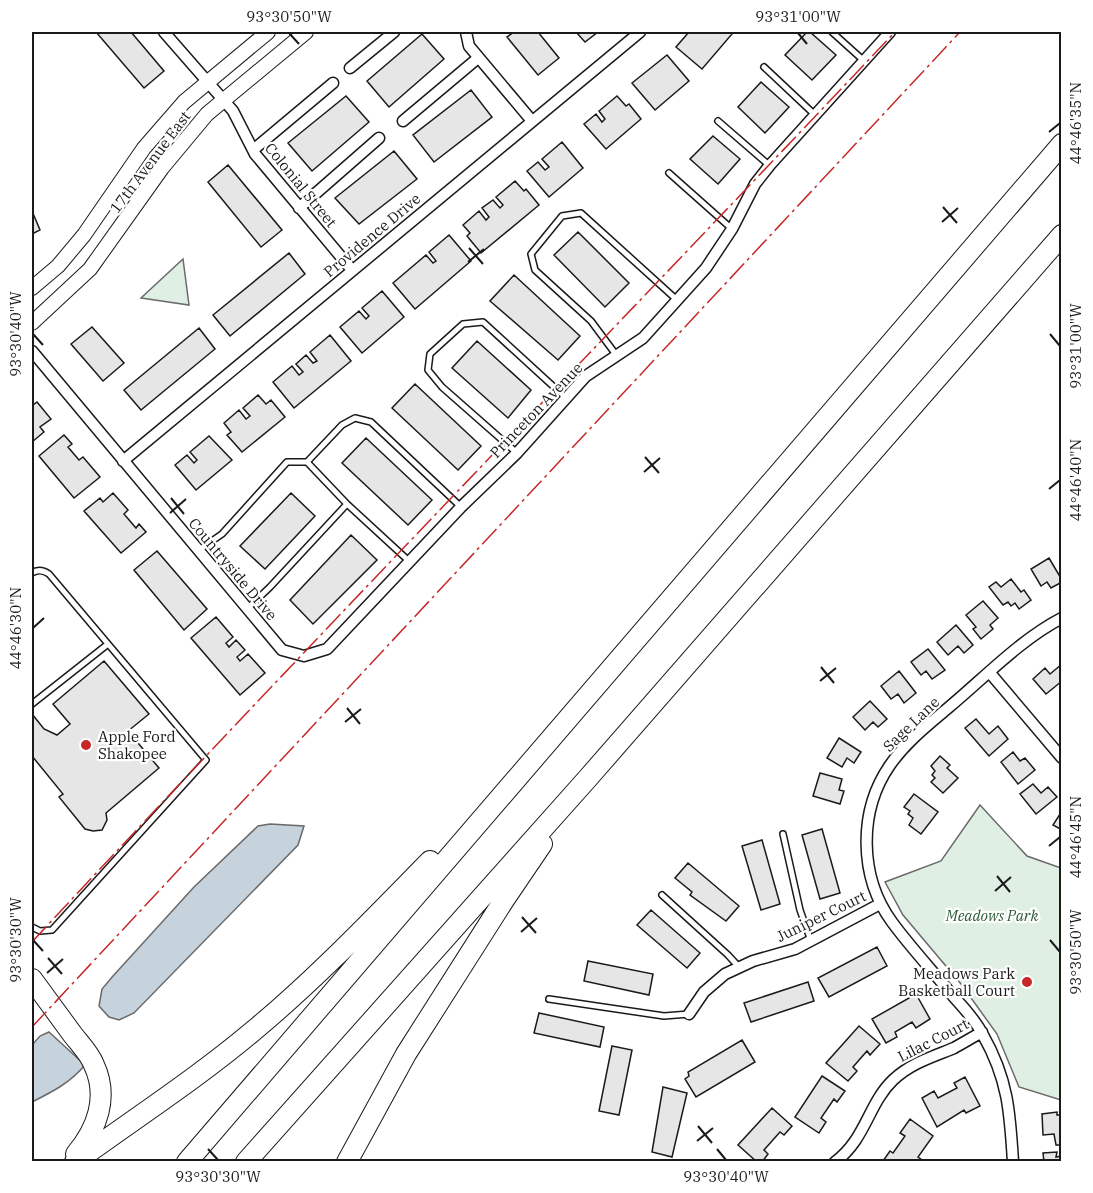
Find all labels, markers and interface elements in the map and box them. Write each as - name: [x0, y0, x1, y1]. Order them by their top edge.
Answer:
- text: 93°30'50"W: [246, 7, 332, 26]
- text: 93°31'00"W: [755, 7, 841, 26]
- text: 44°46'35"N: [1066, 82, 1085, 164]
- street label: 17th Avenue East: [106, 107, 194, 217]
- street label: Colonial Street: [261, 139, 341, 231]
- street label: Providence Drive: [320, 189, 424, 281]
- text: 93°30'40"W: [6, 291, 25, 377]
- text: 93°31'00"W: [1066, 303, 1085, 389]
- street label: Princeton Avenue: [486, 358, 586, 462]
- text: 44°46'40"N: [1066, 439, 1085, 521]
- street label: Countryside Drive: [185, 514, 281, 624]
- text: 44°46'30"N: [6, 587, 25, 669]
- street label: Sage Lane: [879, 692, 943, 756]
- place label: Apple Ford Shakopee: [98, 727, 176, 763]
- marker: Apple Ford Shakopee: [79, 738, 93, 752]
- text: 44°46'45"N: [1066, 796, 1085, 878]
- street label: Juniper Court: [773, 886, 869, 946]
- text: 93°30'30"W: [6, 897, 25, 983]
- park label: Meadows Park: [945, 906, 1038, 925]
- text: 93°30'50"W: [1066, 909, 1085, 995]
- place label: Meadows Park Basketball Court: [898, 964, 1015, 1000]
- marker: Meadows Park Basketball Court: [1020, 975, 1034, 989]
- street label: Lilac Court: [894, 1014, 972, 1066]
- text: 93°30'30"W: [175, 1167, 261, 1186]
- text: 93°30'40"W: [683, 1167, 769, 1186]

